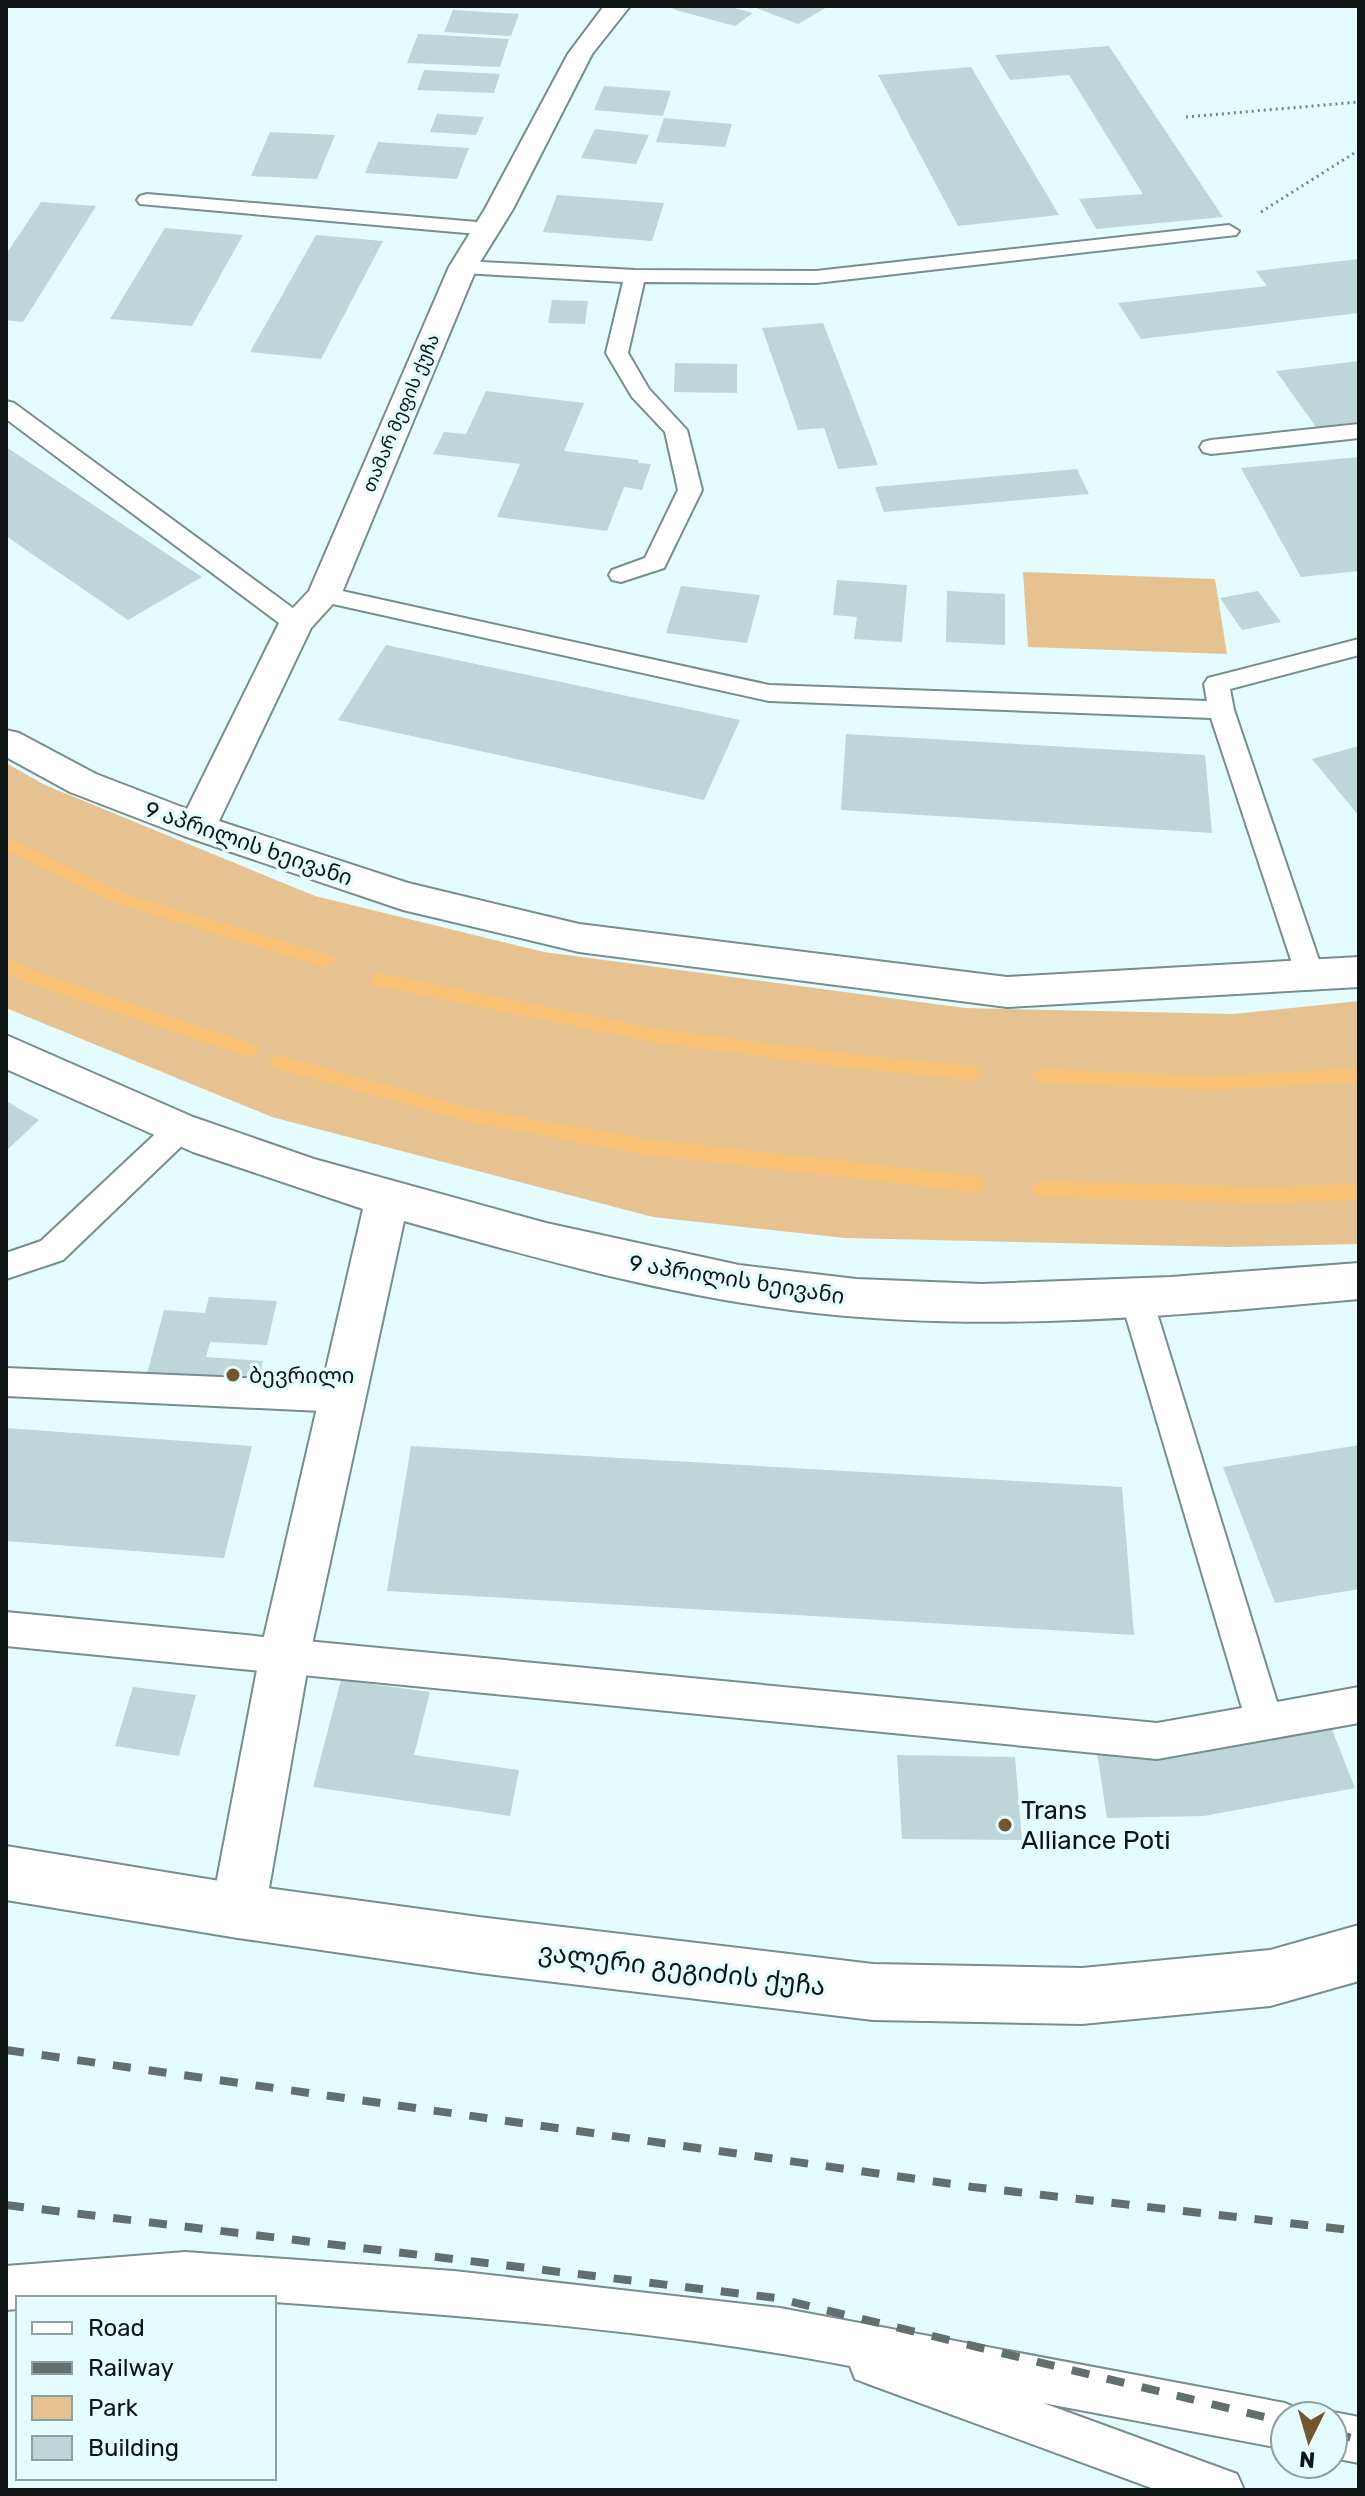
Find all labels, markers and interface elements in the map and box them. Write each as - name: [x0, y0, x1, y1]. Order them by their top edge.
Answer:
- street label: თამარ მეფის ქუჩა: [358, 331, 444, 495]
- street label: 9 აპრილის ხეივანი: [142, 795, 356, 892]
- street label: 9 აპრილის ხეივანი: [627, 1249, 846, 1310]
- place label: ბევრილი: [249, 1362, 354, 1389]
- marker: ბევრილი: [224, 1366, 242, 1384]
- place label: Trans Alliance Poti: [1021, 1795, 1171, 1856]
- marker: Trans Alliance Poti: [996, 1816, 1014, 1834]
- street label: ვალერი გეგიძის ქუჩა: [537, 1937, 827, 2002]
- legend: [16, 2296, 276, 2480]
- text: Road: [88, 2314, 145, 2342]
- text: Railway: [88, 2354, 174, 2382]
- text: Park: [88, 2394, 139, 2422]
- north arrow: [1269, 2400, 1349, 2480]
- text: Building: [88, 2434, 179, 2462]
- text: N: [1298, 2445, 1316, 2474]

